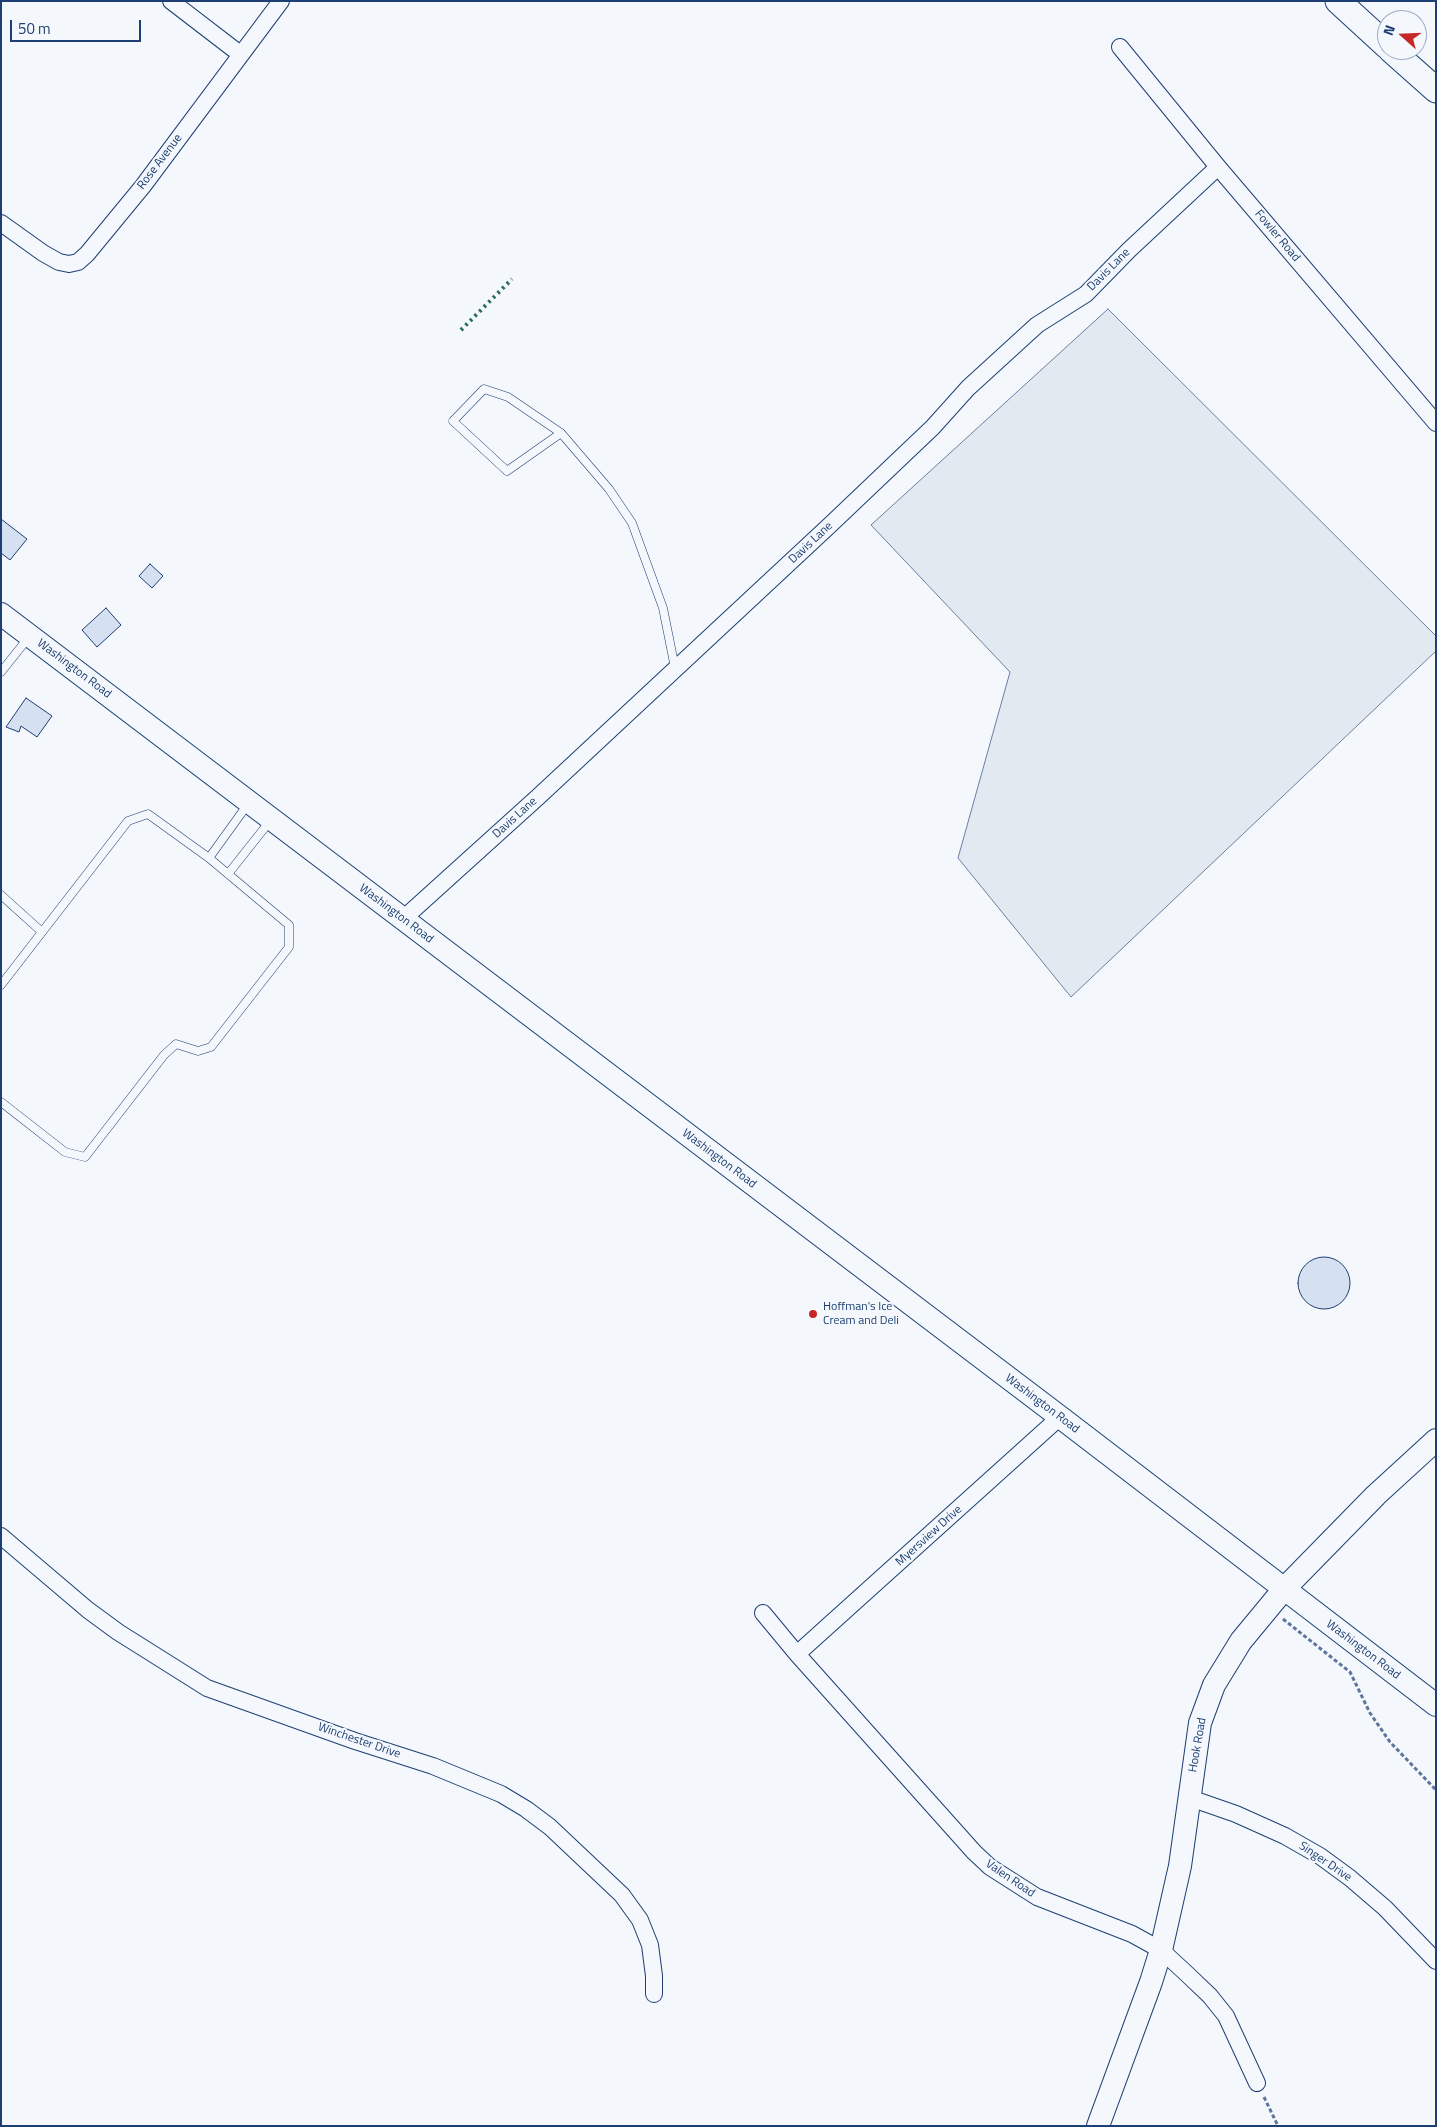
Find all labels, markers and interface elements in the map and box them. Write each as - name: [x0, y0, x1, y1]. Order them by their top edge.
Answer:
- scale bar: [12, 10, 144, 42]
- north arrow: [1377, 10, 1427, 60]
- text: 50 m: [18, 17, 51, 40]
- text: N: [1377, 22, 1400, 38]
- street label: Rose Avenue: [135, 132, 185, 192]
- street label: Fowler Road: [1251, 207, 1303, 265]
- street label: Davis Lane: [1085, 246, 1133, 294]
- street label: Davis Lane: [786, 519, 836, 567]
- street label: Washington Road: [34, 636, 114, 702]
- street label: Davis Lane: [490, 794, 540, 842]
- street label: Washington Road: [356, 881, 436, 947]
- street label: Washington Road: [679, 1126, 759, 1192]
- place label: Hoffman's Ice Cream and Deli: [823, 1300, 899, 1328]
- marker: Hoffman's Ice Cream and Deli: [807, 1308, 819, 1320]
- street label: Washington Road: [1002, 1371, 1082, 1437]
- street label: Myersview Drive: [893, 1503, 965, 1569]
- street label: Washington Road: [1323, 1617, 1403, 1683]
- street label: Hook Road: [1186, 1717, 1210, 1773]
- street label: Winchester Drive: [316, 1720, 402, 1762]
- street label: Singer Drive: [1296, 1839, 1354, 1885]
- street label: Valen Road: [983, 1857, 1037, 1901]

